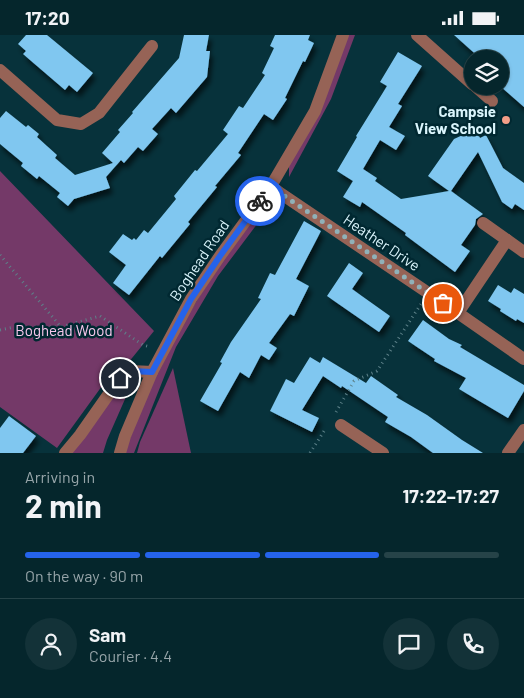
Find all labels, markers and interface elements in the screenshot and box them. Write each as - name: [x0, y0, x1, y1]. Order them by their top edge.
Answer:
- text: 17:20: [25, 6, 70, 29]
- map controls: [464, 50, 509, 95]
- button: layers: [464, 50, 509, 95]
- place label: Campsie View School: [415, 102, 496, 137]
- marker: Campsie View School: [500, 114, 512, 126]
- courier: [235, 176, 285, 226]
- icon: bike: [246, 187, 274, 215]
- street label: Heather Drive: [340, 210, 424, 274]
- street label: Boghead Road: [165, 216, 233, 304]
- pin: [422, 282, 464, 324]
- icon: bag: [429, 289, 457, 317]
- park label: Boghead Wood: [15, 321, 113, 339]
- pin: [99, 357, 141, 399]
- icon: home: [106, 364, 134, 392]
- text: Arriving in: [25, 467, 95, 486]
- text: 17:22–17:27: [402, 484, 499, 507]
- text: 2 min: [25, 486, 102, 524]
- text: On the way · 90 m: [25, 566, 143, 585]
- button: person: [25, 618, 77, 670]
- button: chat: [383, 618, 435, 670]
- button: phone: [447, 618, 499, 670]
- text: Sam: [89, 623, 126, 646]
- text: Courier · 4.4: [89, 646, 172, 665]

